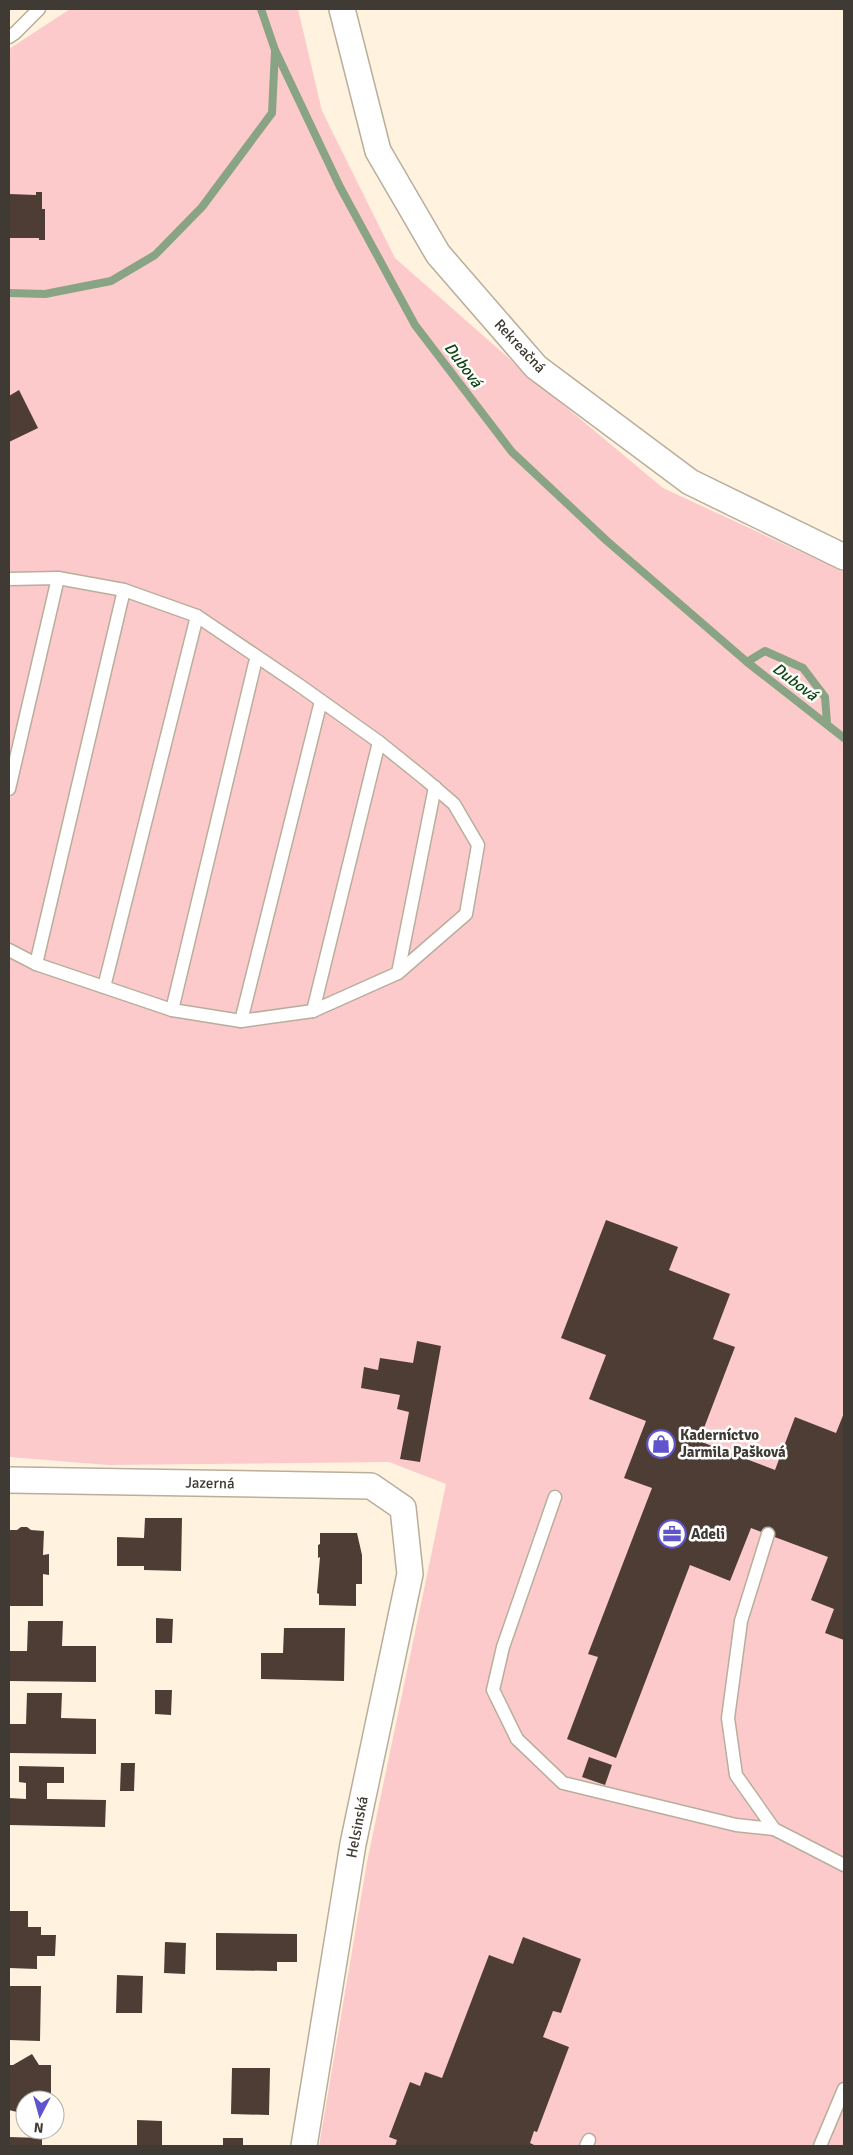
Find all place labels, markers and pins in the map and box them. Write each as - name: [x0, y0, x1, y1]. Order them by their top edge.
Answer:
- place label: Kaderníctvo Jarmila Pašková: [680, 1426, 786, 1461]
- shop icon: Kaderníctvo Jarmila Pašková: [646, 1429, 676, 1459]
- office icon: Adeli: [657, 1519, 687, 1549]
- place label: Adeli: [691, 1525, 725, 1543]

